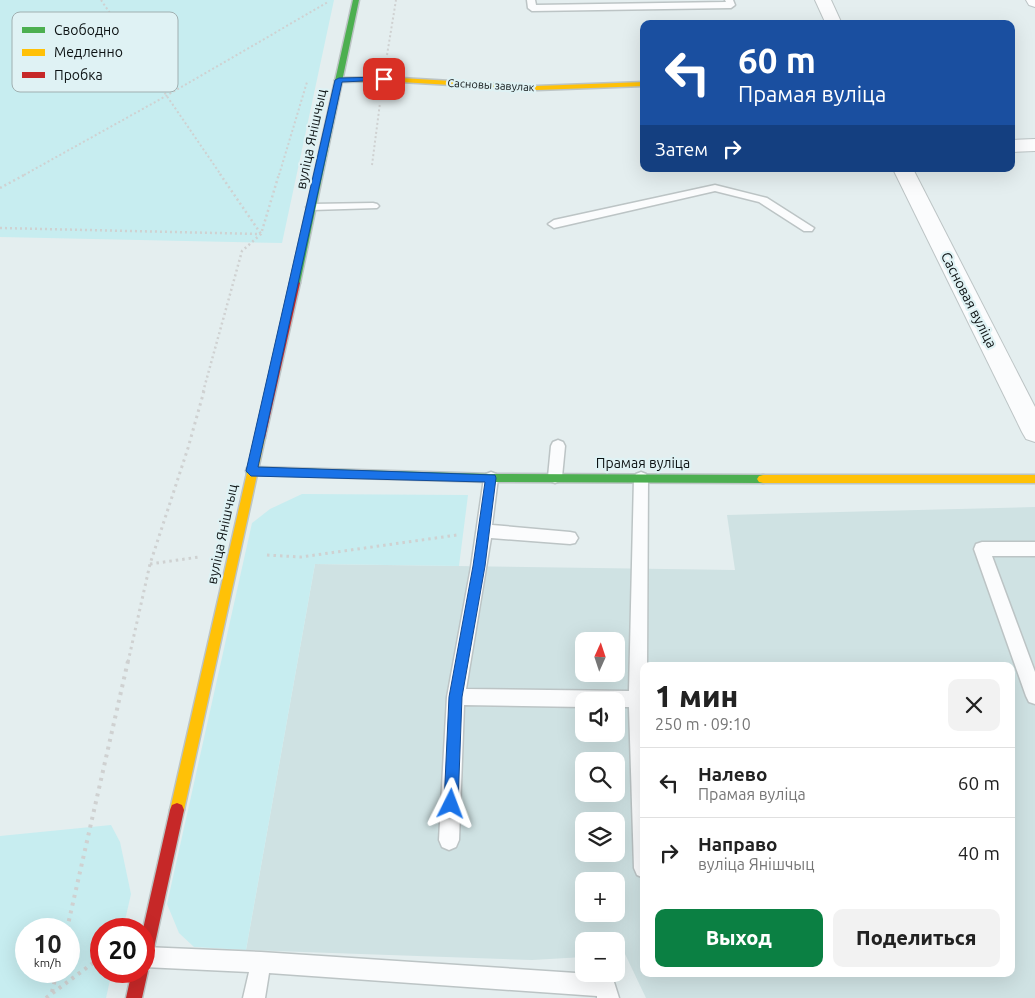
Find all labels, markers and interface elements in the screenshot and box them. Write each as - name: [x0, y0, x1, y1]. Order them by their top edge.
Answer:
- legend: [12, 12, 178, 92]
- text: Свободно: [54, 22, 119, 38]
- icon: left: [655, 40, 720, 105]
- text: 60 m: [738, 40, 816, 80]
- text: Медленно: [54, 44, 123, 60]
- pin: [363, 58, 405, 100]
- icon: arrive: [370, 65, 398, 93]
- text: Пробка: [54, 67, 103, 83]
- street label: Сасновы завулак: [447, 77, 535, 93]
- text: Прамая вуліца: [738, 81, 886, 106]
- street label: вуліца Янішчыц: [293, 87, 329, 191]
- icon: right: [718, 135, 746, 163]
- text: Затем: [655, 138, 708, 160]
- street label: Сасновая вуліца: [938, 249, 1000, 351]
- street label: Прамая вуліца: [596, 455, 690, 471]
- street label: вуліца Янішчыц: [204, 482, 240, 586]
- north arrow: [575, 632, 625, 682]
- map controls: [575, 632, 625, 982]
- text: 1 мин: [655, 679, 738, 713]
- button: close: [948, 679, 1000, 731]
- button: sound: [575, 692, 625, 742]
- text: 250 m · 09:10: [655, 715, 751, 733]
- button: search: [575, 752, 625, 802]
- text: Налево: [698, 763, 767, 785]
- icon: left: [655, 769, 683, 797]
- text: 60 m: [958, 772, 1000, 794]
- position arrow: [424, 777, 476, 829]
- text: Прамая вуліца: [698, 785, 806, 803]
- button: layers: [575, 812, 625, 862]
- text: Направо: [698, 833, 778, 855]
- icon: right: [655, 839, 683, 867]
- text: 40 m: [958, 842, 1000, 864]
- text: вуліца Янішчыц: [698, 855, 814, 873]
- button: +: [575, 872, 625, 922]
- button: Выход: [655, 909, 823, 967]
- button: Поделиться: [833, 909, 1000, 967]
- speed limit sign: 20: [90, 918, 155, 983]
- text: 10: [33, 930, 62, 958]
- button: −: [575, 932, 625, 982]
- text: km/h: [34, 956, 61, 969]

